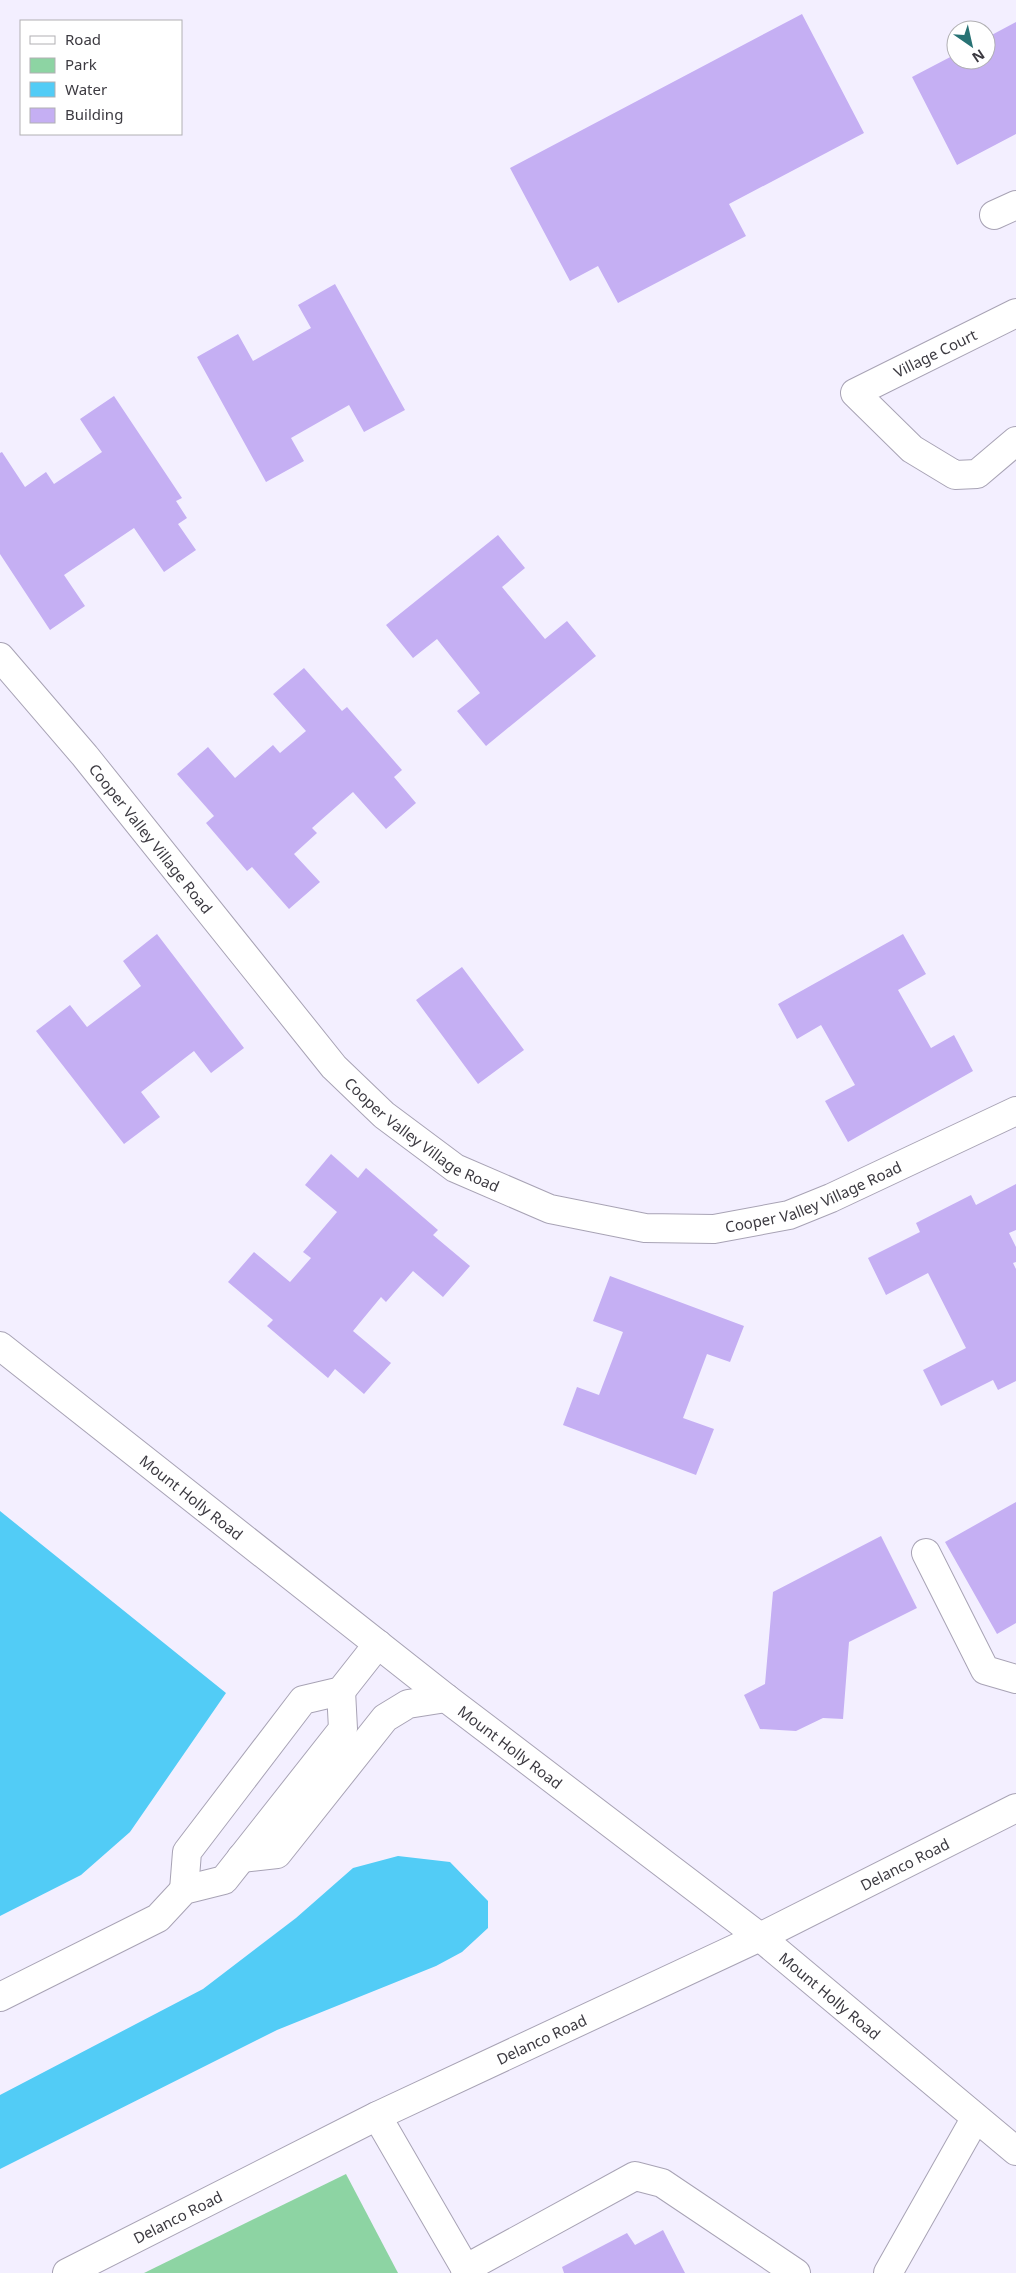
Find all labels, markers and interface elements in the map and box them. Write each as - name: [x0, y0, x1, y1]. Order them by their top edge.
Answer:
- legend: [20, 20, 182, 135]
- north arrow: [946, 20, 996, 70]
- text: Road: [65, 29, 101, 49]
- text: N: [969, 45, 989, 67]
- text: Park: [65, 54, 97, 74]
- text: Water: [65, 79, 107, 99]
- text: Building: [65, 104, 123, 124]
- street label: Village Court: [890, 324, 980, 382]
- street label: Cooper Valley Village Road: [85, 759, 217, 918]
- street label: Cooper Valley Village Road: [341, 1073, 503, 1196]
- street label: Cooper Valley Village Road: [723, 1156, 905, 1237]
- street label: Mount Holly Road: [136, 1450, 247, 1544]
- street label: Mount Holly Road: [454, 1701, 567, 1793]
- street label: Delanco Road: [857, 1833, 953, 1895]
- street label: Mount Holly Road: [775, 1947, 885, 2044]
- street label: Delanco Road: [493, 2009, 590, 2069]
- street label: Delanco Road: [130, 2186, 226, 2248]

